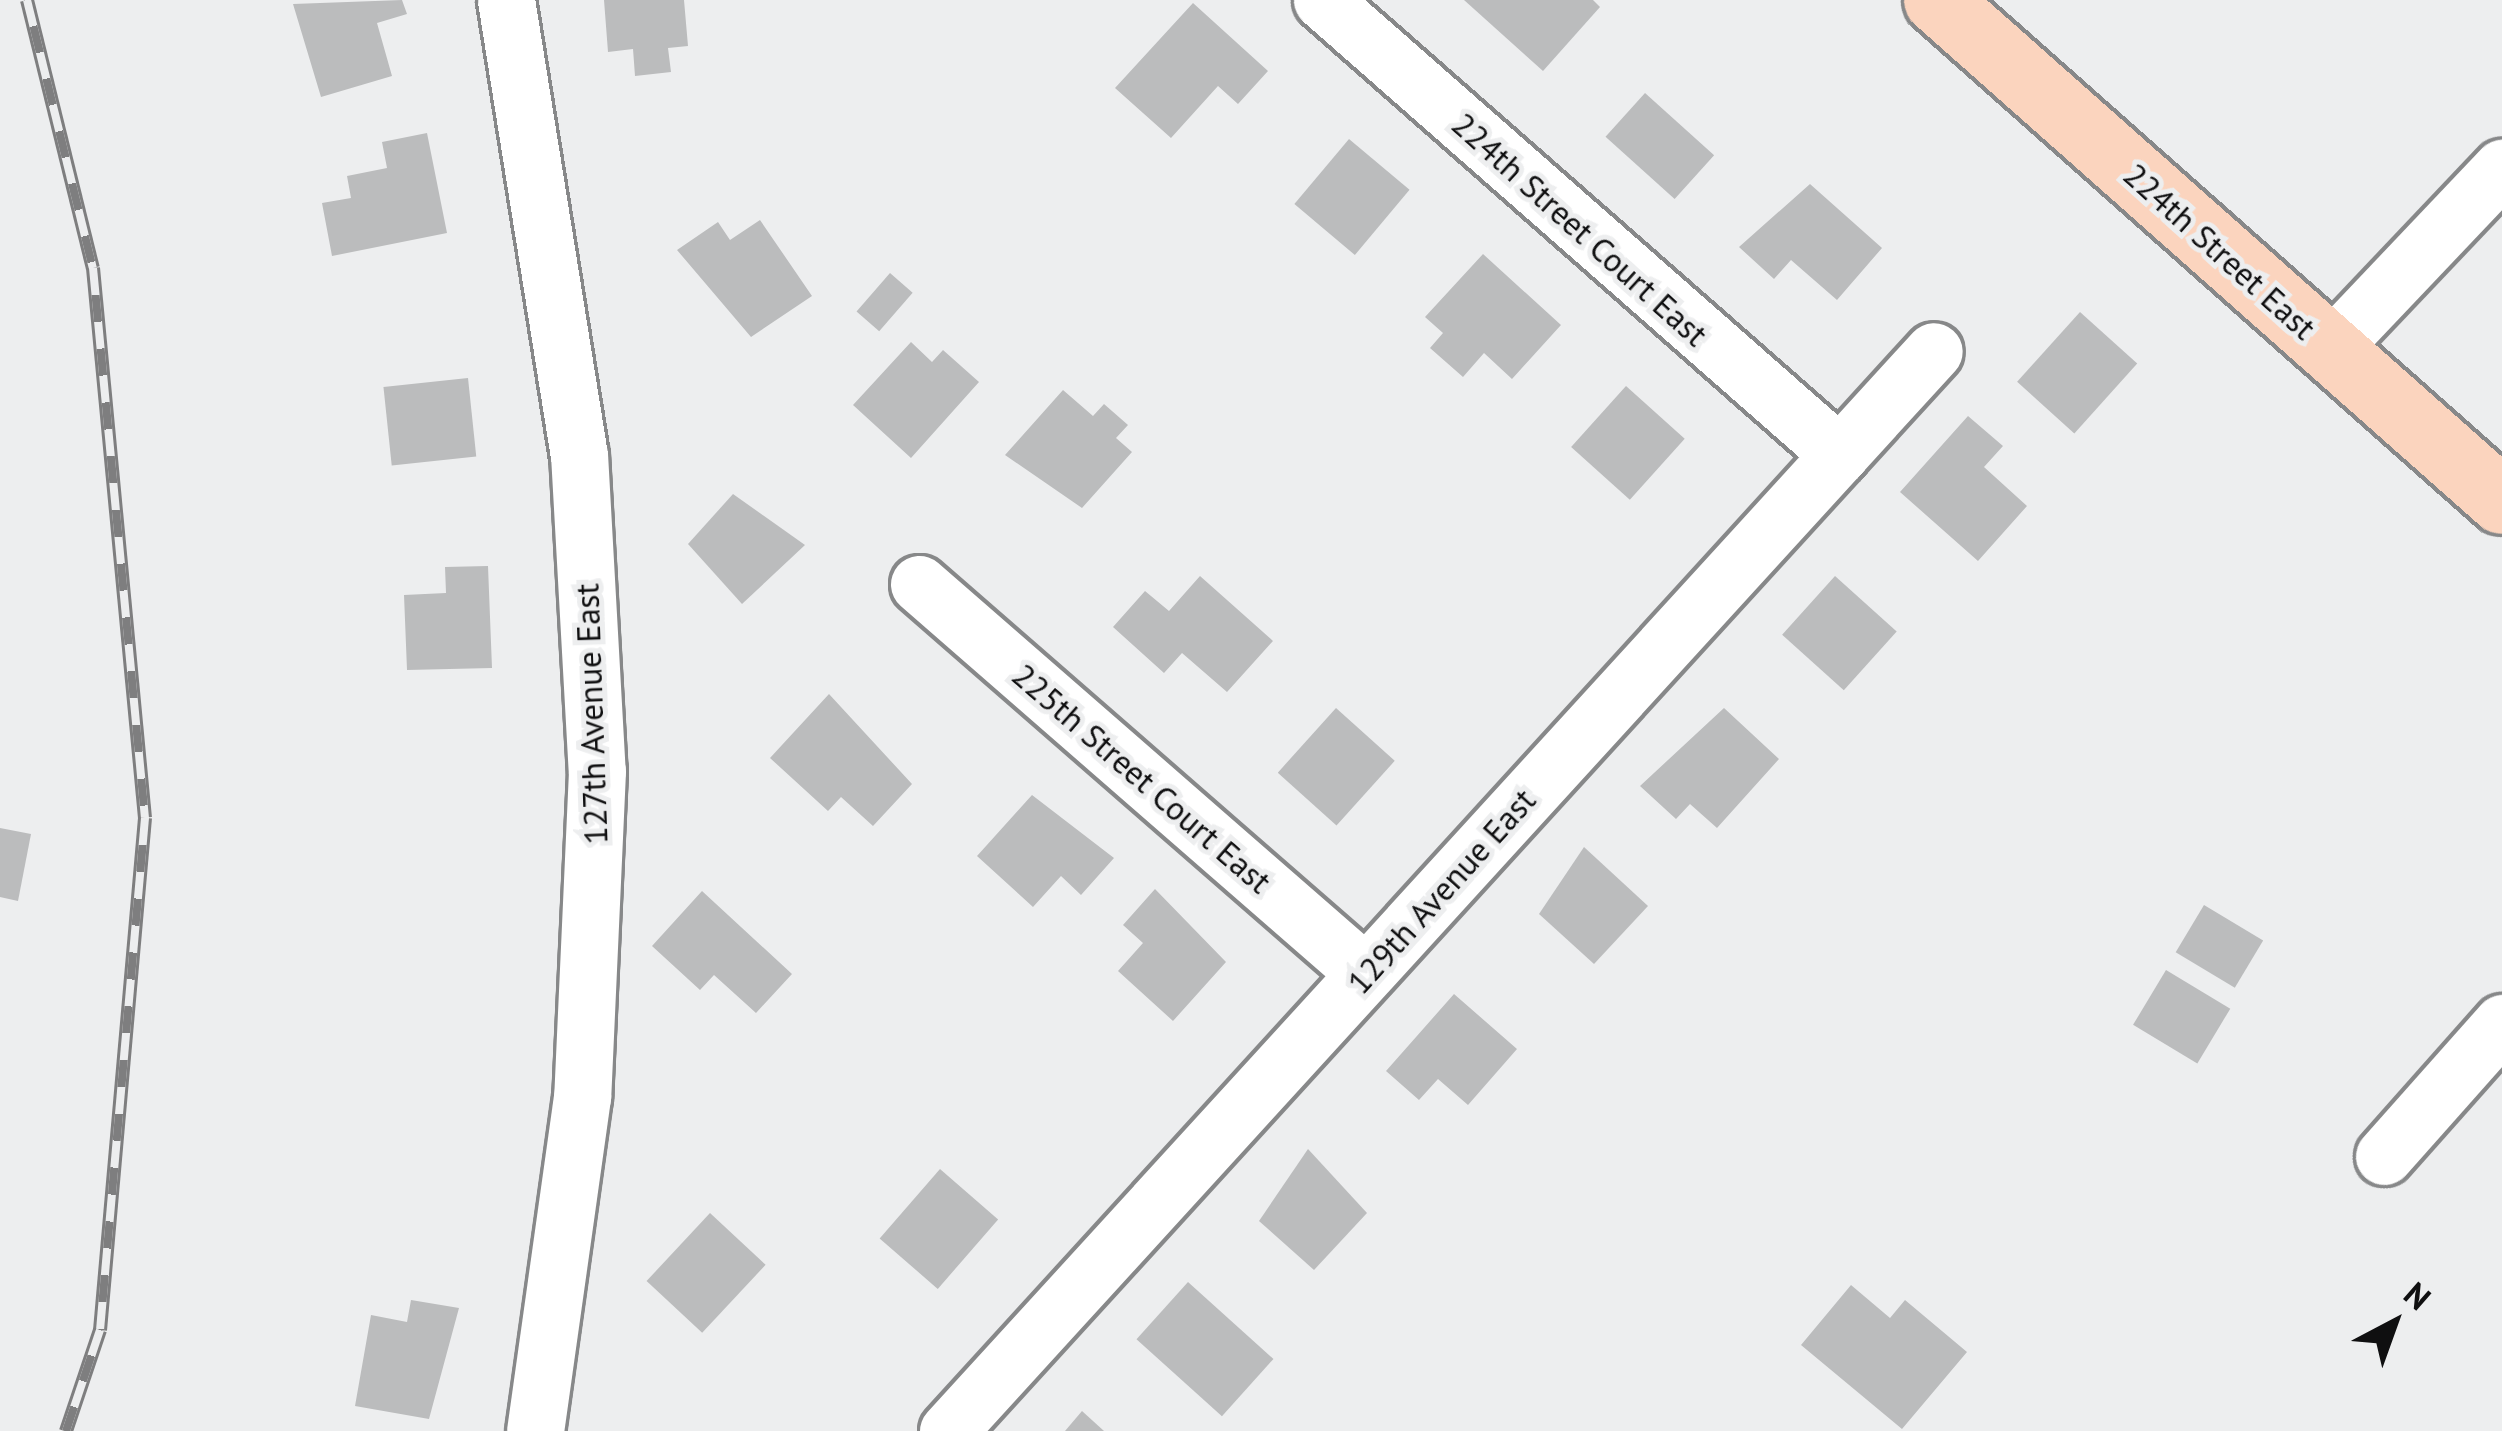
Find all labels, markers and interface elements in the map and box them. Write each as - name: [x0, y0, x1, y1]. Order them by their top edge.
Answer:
- street label: 224th Street Court East: [1444, 104, 1716, 354]
- street label: 224th Street East: [2116, 155, 2324, 347]
- street label: 127th Avenue East: [567, 582, 615, 846]
- street label: 225th Street Court East: [1005, 655, 1279, 901]
- street label: 129th Avenue East: [1338, 780, 1544, 1002]
- north arrow: [2334, 1263, 2454, 1383]
- text: N: [2396, 1272, 2440, 1319]

